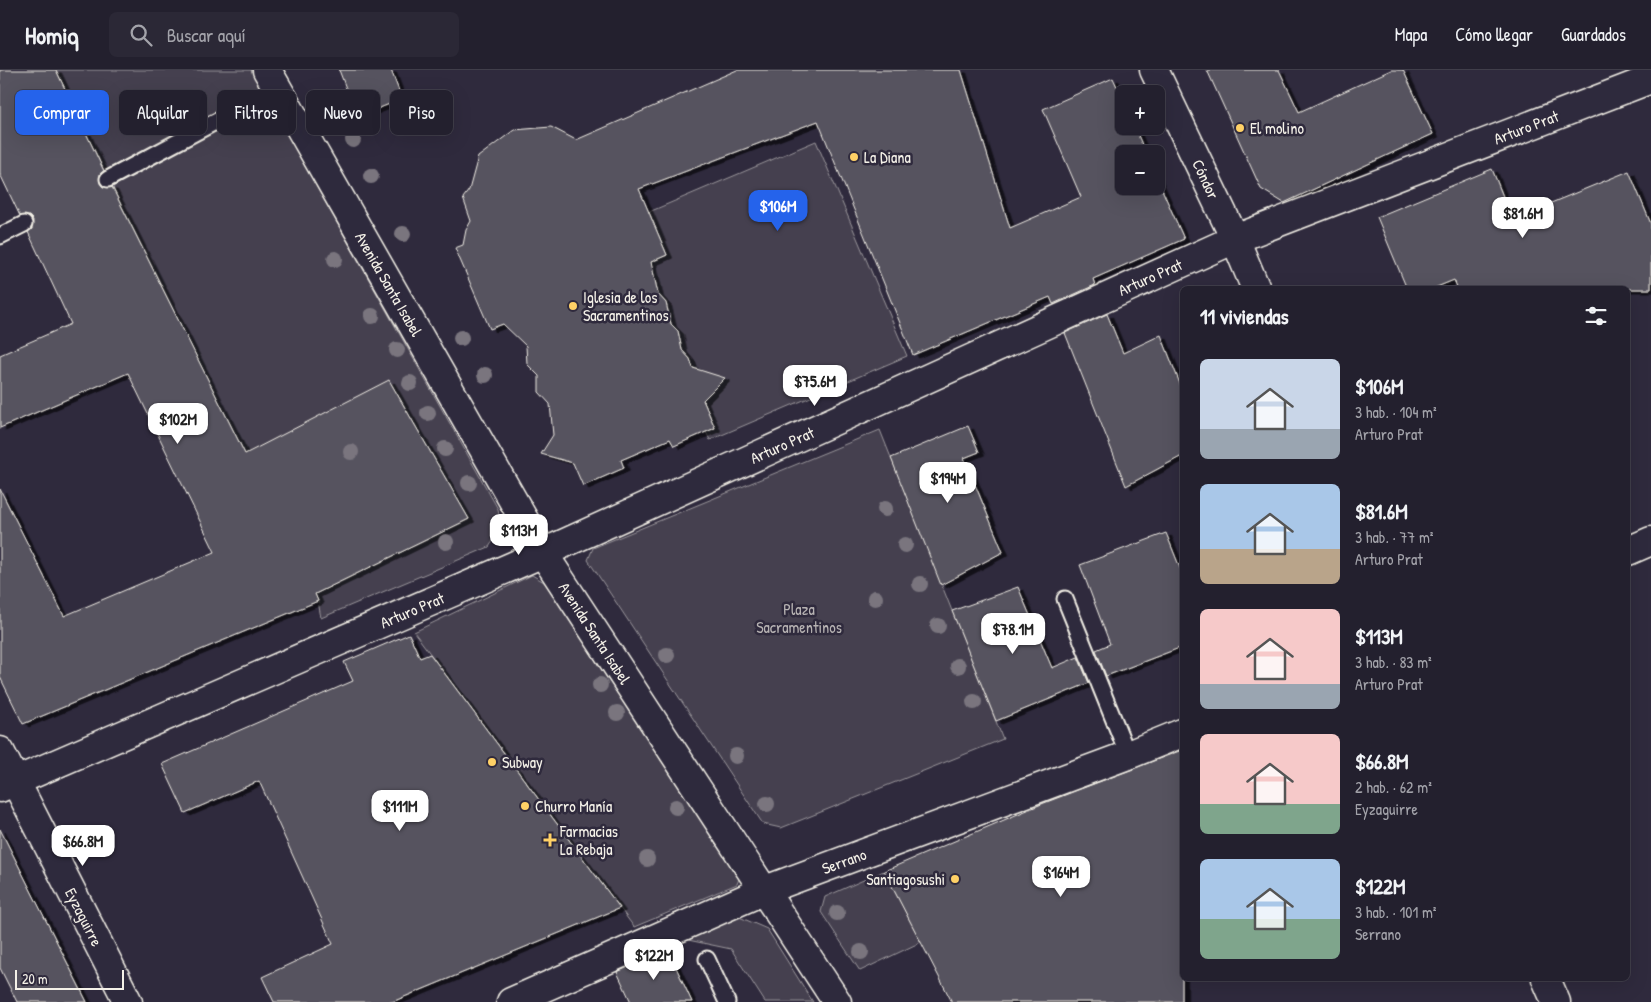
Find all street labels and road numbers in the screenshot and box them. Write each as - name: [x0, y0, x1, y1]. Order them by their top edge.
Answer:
- street label: Arturo Prat: [1490, 104, 1562, 149]
- street label: Cóndor: [1187, 156, 1225, 202]
- street label: Avenida Santa Isabel: [350, 228, 428, 341]
- street label: Arturo Prat: [1115, 253, 1186, 301]
- street label: Arturo Prat: [747, 421, 818, 469]
- street label: Avenida Santa Isabel: [554, 578, 637, 689]
- street label: Arturo Prat: [376, 586, 448, 633]
- street label: Serrano: [819, 843, 870, 879]
- street label: Eyzaguirre: [60, 884, 108, 951]

